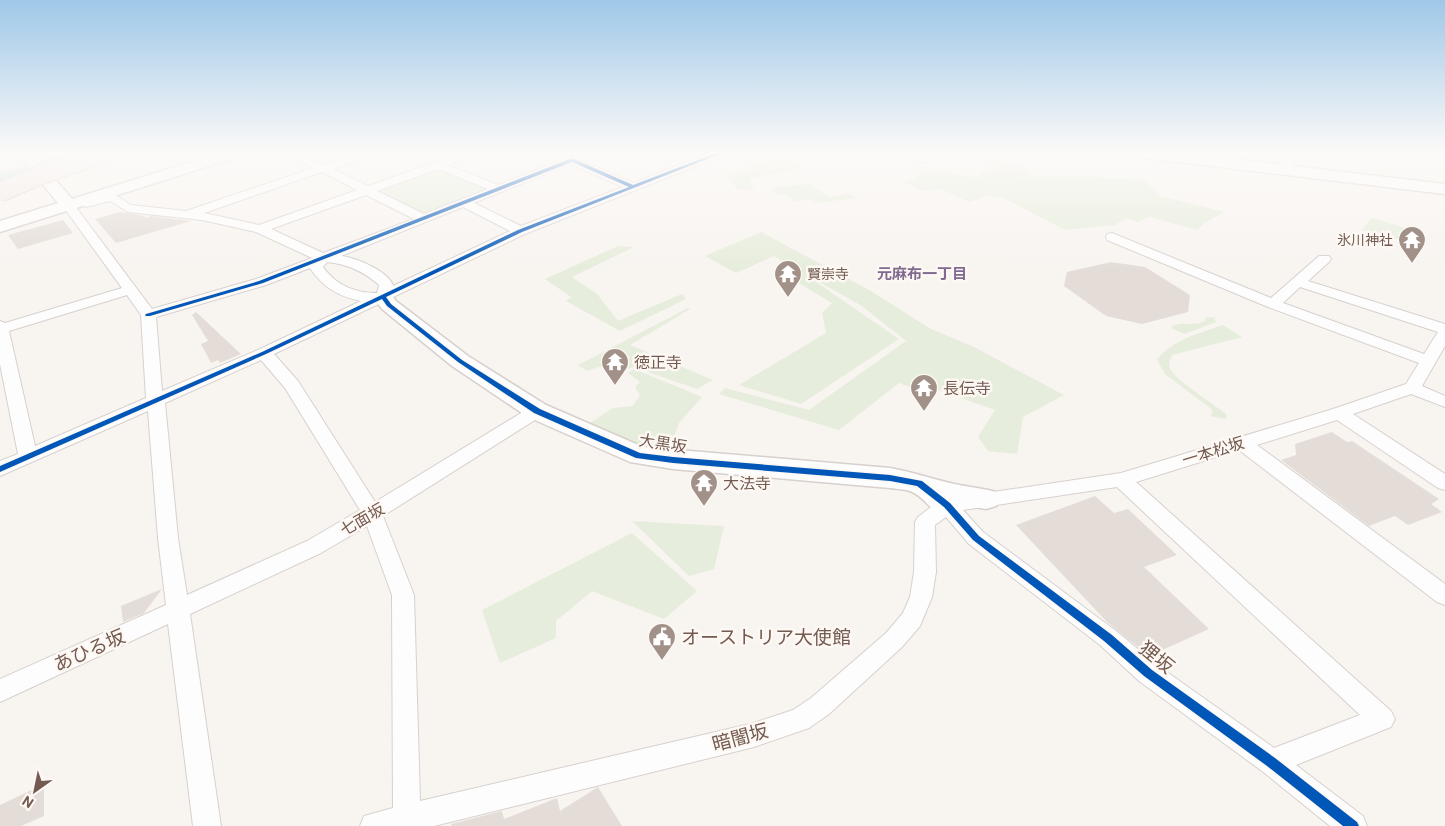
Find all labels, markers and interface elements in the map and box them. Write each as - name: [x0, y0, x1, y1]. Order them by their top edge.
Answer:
- temple icon: 氷川神社: [1397, 225, 1427, 264]
- place label: 氷川神社: [1337, 232, 1393, 248]
- temple icon: 賢崇寺: [773, 259, 803, 298]
- district label: 元麻布一丁目: [877, 265, 967, 283]
- place label: 賢崇寺: [807, 266, 849, 282]
- temple icon: 徳正寺: [600, 347, 630, 386]
- place label: 徳正寺: [634, 353, 682, 372]
- temple icon: 長伝寺: [909, 373, 939, 412]
- place label: 長伝寺: [943, 379, 991, 398]
- street label: 大黒坂: [638, 430, 688, 457]
- street label: 一本松坂: [1180, 433, 1247, 470]
- temple icon: 大法寺: [689, 468, 719, 507]
- place label: 大法寺: [723, 474, 771, 493]
- street label: 七面坂: [337, 499, 388, 540]
- public building icon: オーストリア大使館: [647, 622, 677, 661]
- street label: あひる坂: [50, 624, 129, 676]
- place label: オーストリア大使館: [681, 626, 851, 649]
- street label: 狸坂: [1135, 636, 1179, 678]
- street label: 暗闇坂: [710, 719, 771, 756]
- north arrow: [10, 766, 60, 816]
- text: N: [19, 792, 36, 811]

